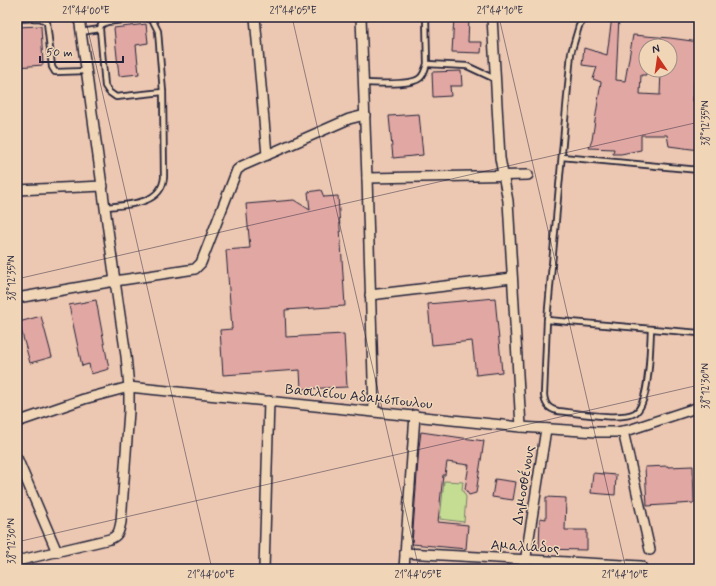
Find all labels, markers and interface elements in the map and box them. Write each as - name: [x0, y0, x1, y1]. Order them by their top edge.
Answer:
- text: 21°44'00"E: [62, 4, 110, 18]
- text: 21°44'05"E: [270, 4, 317, 18]
- text: 21°44'10"E: [477, 4, 523, 18]
- scale bar: [40, 38, 123, 64]
- north arrow: [638, 38, 678, 78]
- text: N: [651, 42, 661, 57]
- text: 50 m: [46, 45, 73, 61]
- text: 38°12'35"N: [699, 100, 713, 146]
- text: 38°12'35"N: [5, 255, 19, 301]
- text: 38°12'30"N: [699, 363, 713, 409]
- street label: Βασιλείου Αδαμόπουλου: [285, 380, 433, 414]
- street label: Δημοσθένους: [508, 444, 539, 526]
- text: 38°12'30"N: [5, 518, 19, 564]
- street label: Αμαλιάδος: [490, 536, 560, 558]
- text: 21°44'00"E: [187, 568, 235, 582]
- text: 21°44'05"E: [395, 568, 442, 582]
- text: 21°44'10"E: [602, 568, 648, 582]

